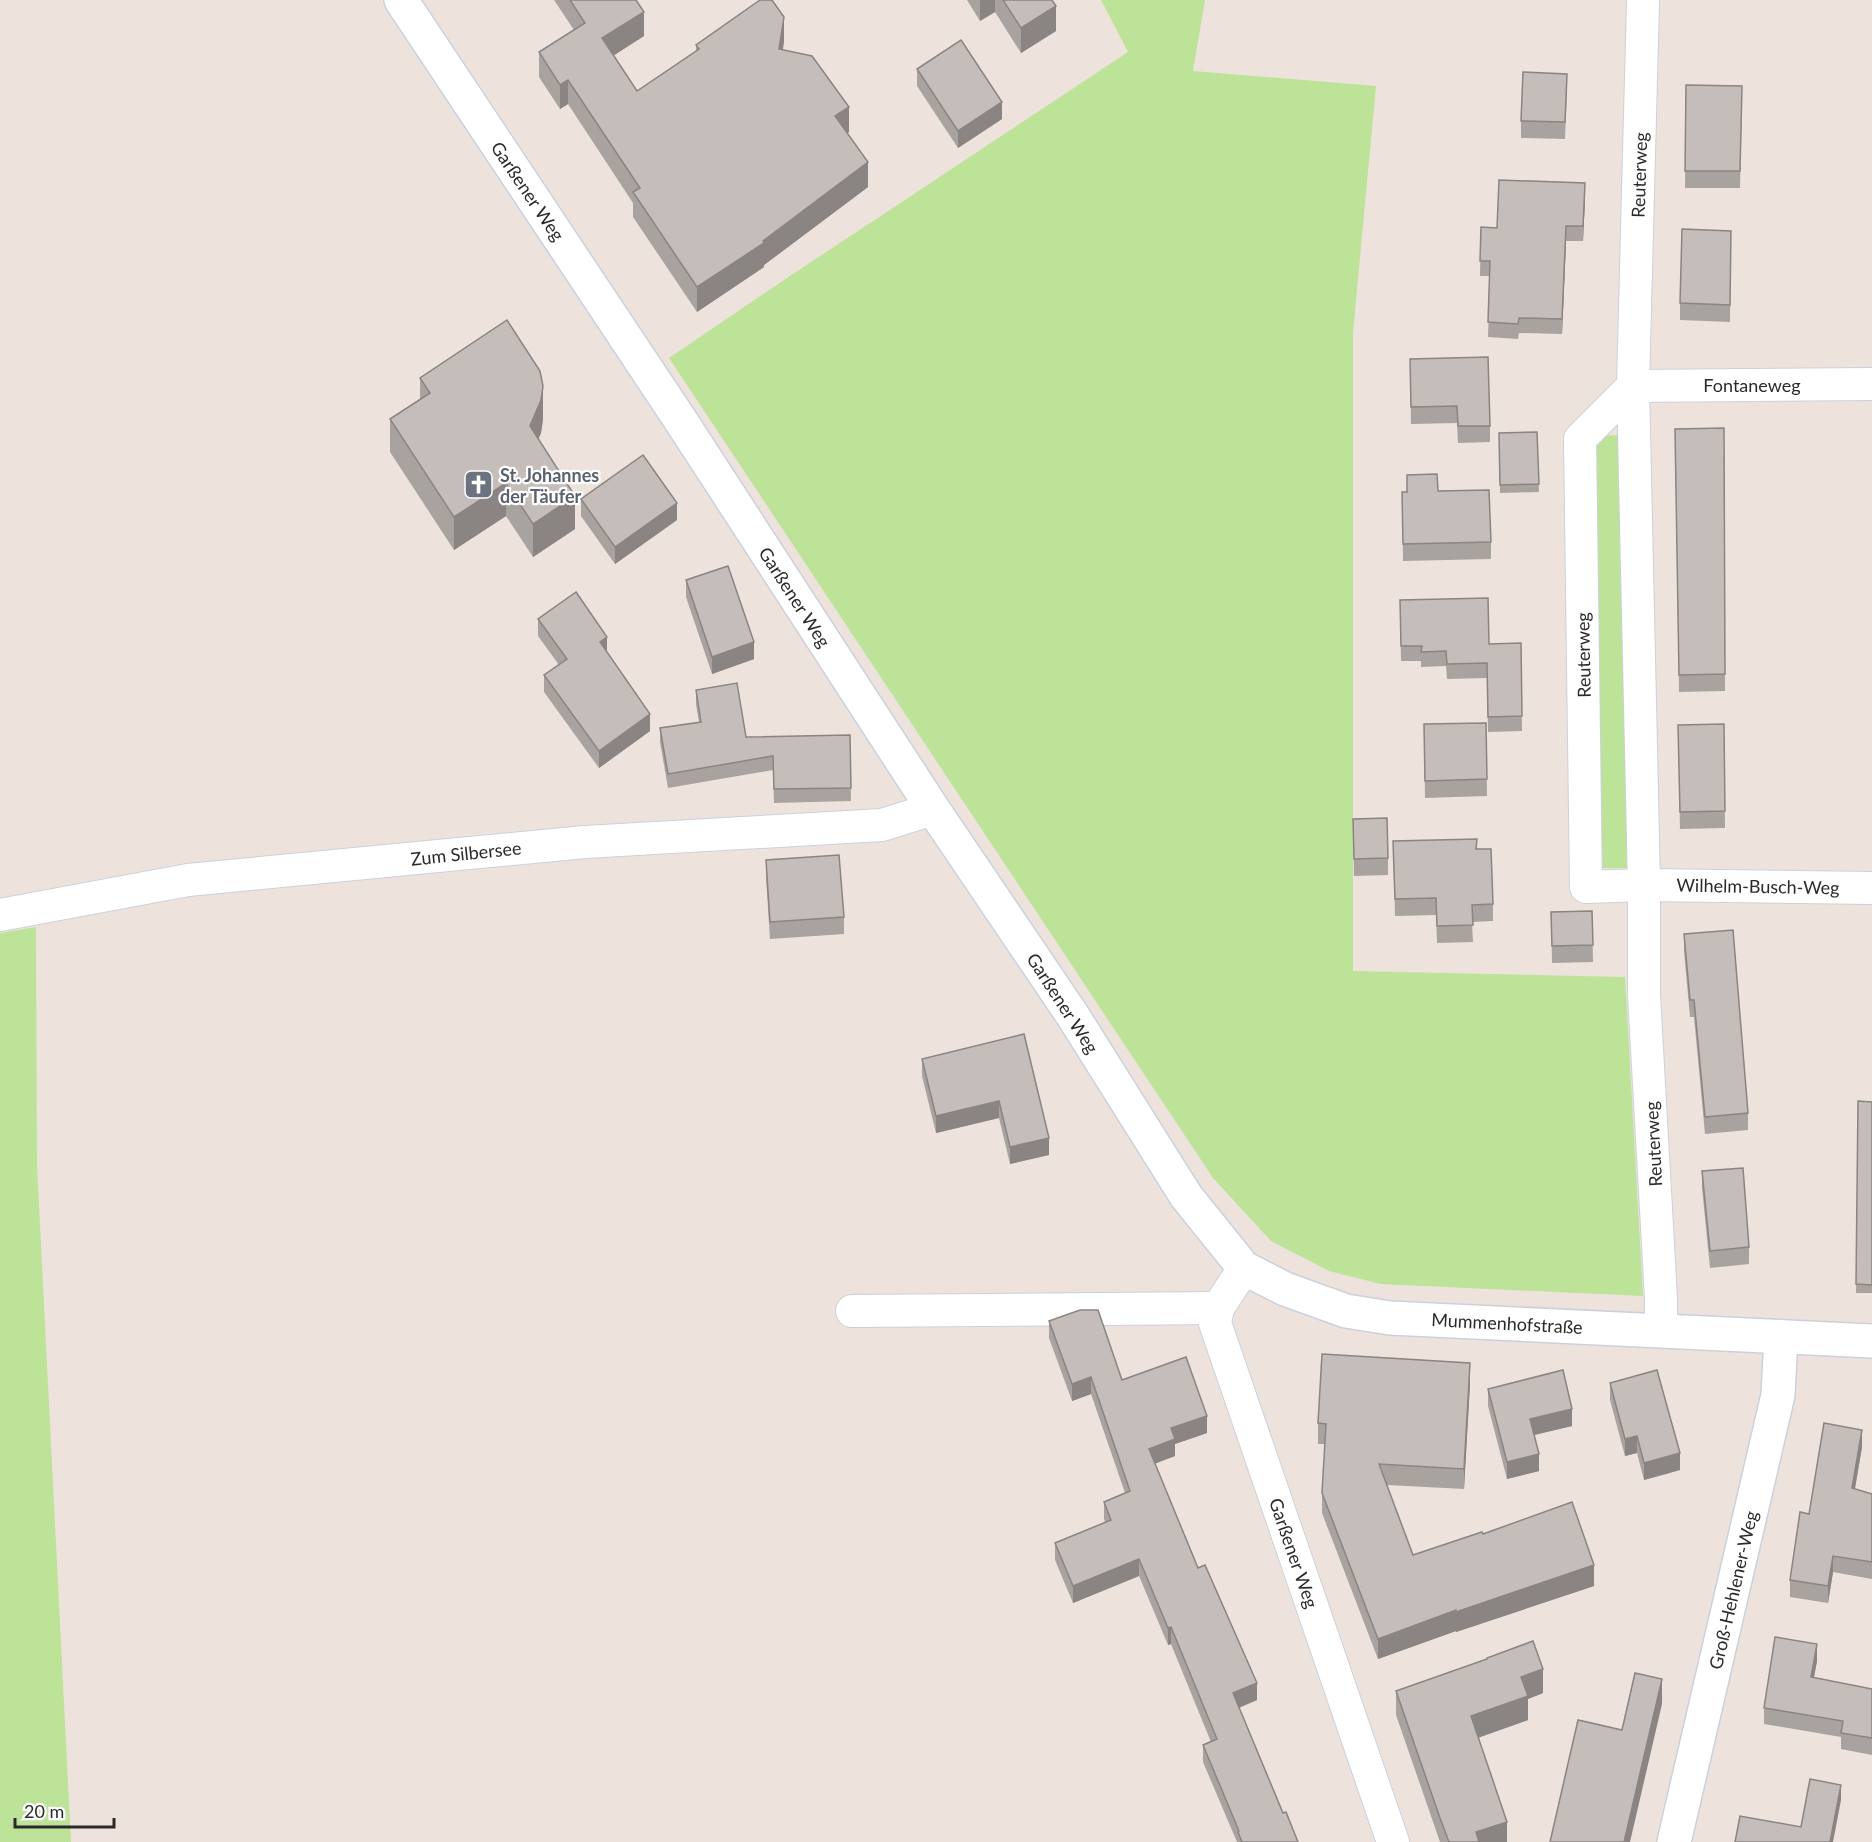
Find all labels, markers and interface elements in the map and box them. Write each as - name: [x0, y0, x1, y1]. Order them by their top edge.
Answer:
- street label: Reuterweg: [1627, 132, 1651, 218]
- street label: Garßener Weg: [487, 137, 569, 245]
- street label: Fontaneweg: [1703, 374, 1801, 396]
- place label: St. Johannes der Täufer: [500, 464, 599, 507]
- church icon: St. Johannes der Täufer: [463, 469, 495, 501]
- street label: Garßener Weg: [754, 543, 836, 651]
- street label: Reuterweg: [1571, 612, 1595, 698]
- street label: Zum Silbersee: [410, 836, 522, 870]
- street label: Wilhelm-Busch-Weg: [1676, 874, 1840, 898]
- street label: Garßener Weg: [1022, 949, 1104, 1057]
- street label: Reuterweg: [1640, 1101, 1666, 1187]
- street label: Mummenhofstraße: [1431, 1308, 1583, 1338]
- street label: Garßener Weg: [1265, 1495, 1323, 1611]
- street label: Groß-Hehlener-Weg: [1704, 1509, 1762, 1671]
- scale bar: [15, 1791, 114, 1829]
- text: 20 m: [24, 1800, 64, 1822]

